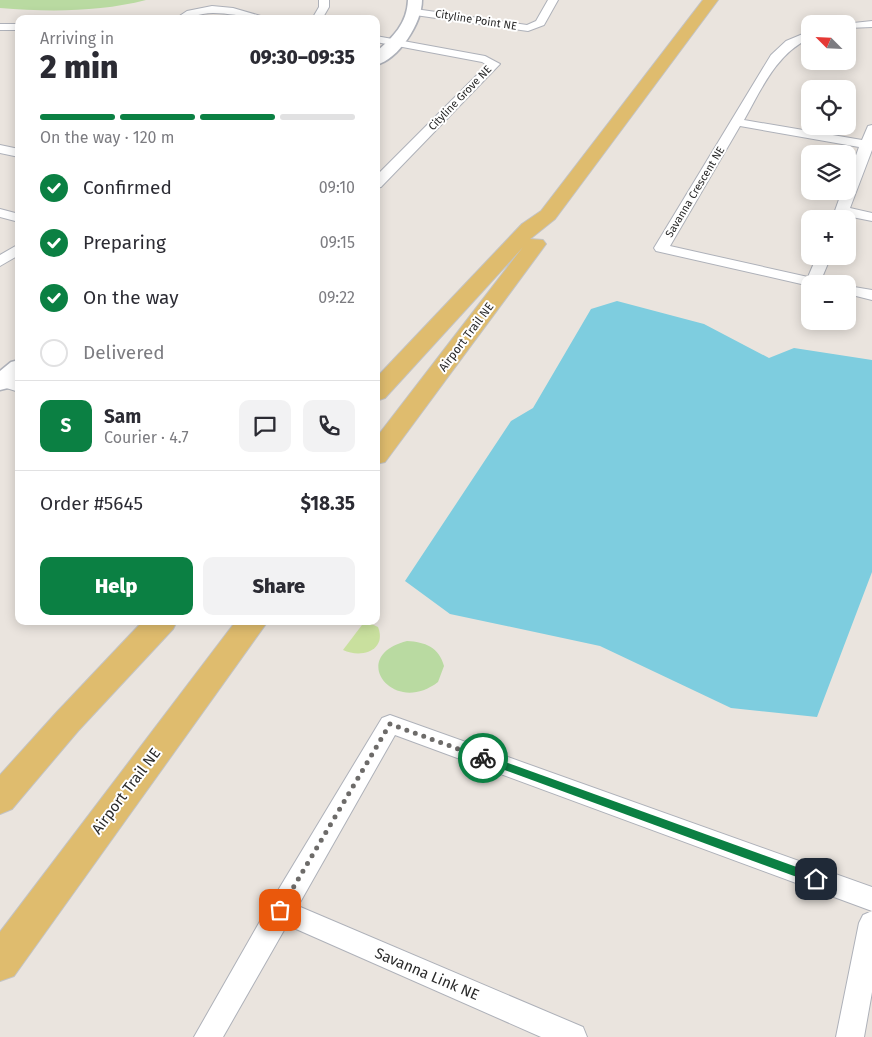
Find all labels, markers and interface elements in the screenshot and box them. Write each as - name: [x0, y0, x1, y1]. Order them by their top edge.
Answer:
- street label: Cityline Point NE: [434, 7, 518, 33]
- north arrow: [801, 15, 856, 70]
- map controls: [801, 15, 856, 330]
- text: Arriving in: [40, 29, 114, 48]
- text: 09:30–09:35: [250, 46, 355, 69]
- text: 2 min: [40, 48, 118, 86]
- street label: Cityline Grove NE: [426, 63, 494, 133]
- button: locate: [801, 80, 856, 135]
- text: On the way · 120 m: [40, 128, 174, 147]
- street label: Savanna Crescent NE: [663, 144, 727, 240]
- button: layers: [801, 145, 856, 200]
- icon: check: [40, 174, 68, 202]
- text: Confirmed: [83, 176, 172, 199]
- text: 09:10: [319, 178, 355, 197]
- button: +: [801, 210, 856, 265]
- icon: check: [40, 229, 68, 257]
- text: Preparing: [83, 231, 166, 254]
- text: 09:15: [320, 233, 355, 252]
- button: −: [801, 275, 856, 330]
- icon: check: [40, 284, 68, 312]
- text: On the way: [83, 286, 179, 309]
- text: 09:22: [318, 288, 355, 307]
- street label: Airport Trail NE: [436, 300, 496, 374]
- text: Delivered: [83, 341, 165, 364]
- button: chat: [239, 400, 291, 452]
- button: phone: [303, 400, 355, 452]
- text: Sam: [104, 405, 141, 428]
- text: S: [61, 414, 71, 437]
- text: Courier · 4.7: [104, 428, 189, 447]
- text: Order #5645: [40, 492, 143, 515]
- text: $18.35: [300, 492, 355, 515]
- button: Help: [40, 557, 193, 615]
- button: Share: [203, 557, 355, 615]
- courier: [458, 733, 508, 783]
- street label: Airport Trail NE: [88, 744, 164, 838]
- icon: bike: [469, 744, 497, 772]
- pin: [795, 858, 837, 900]
- icon: home: [802, 865, 830, 893]
- pin: [259, 889, 301, 931]
- icon: bag: [266, 896, 294, 924]
- street label: Savanna Link NE: [372, 944, 482, 1004]

